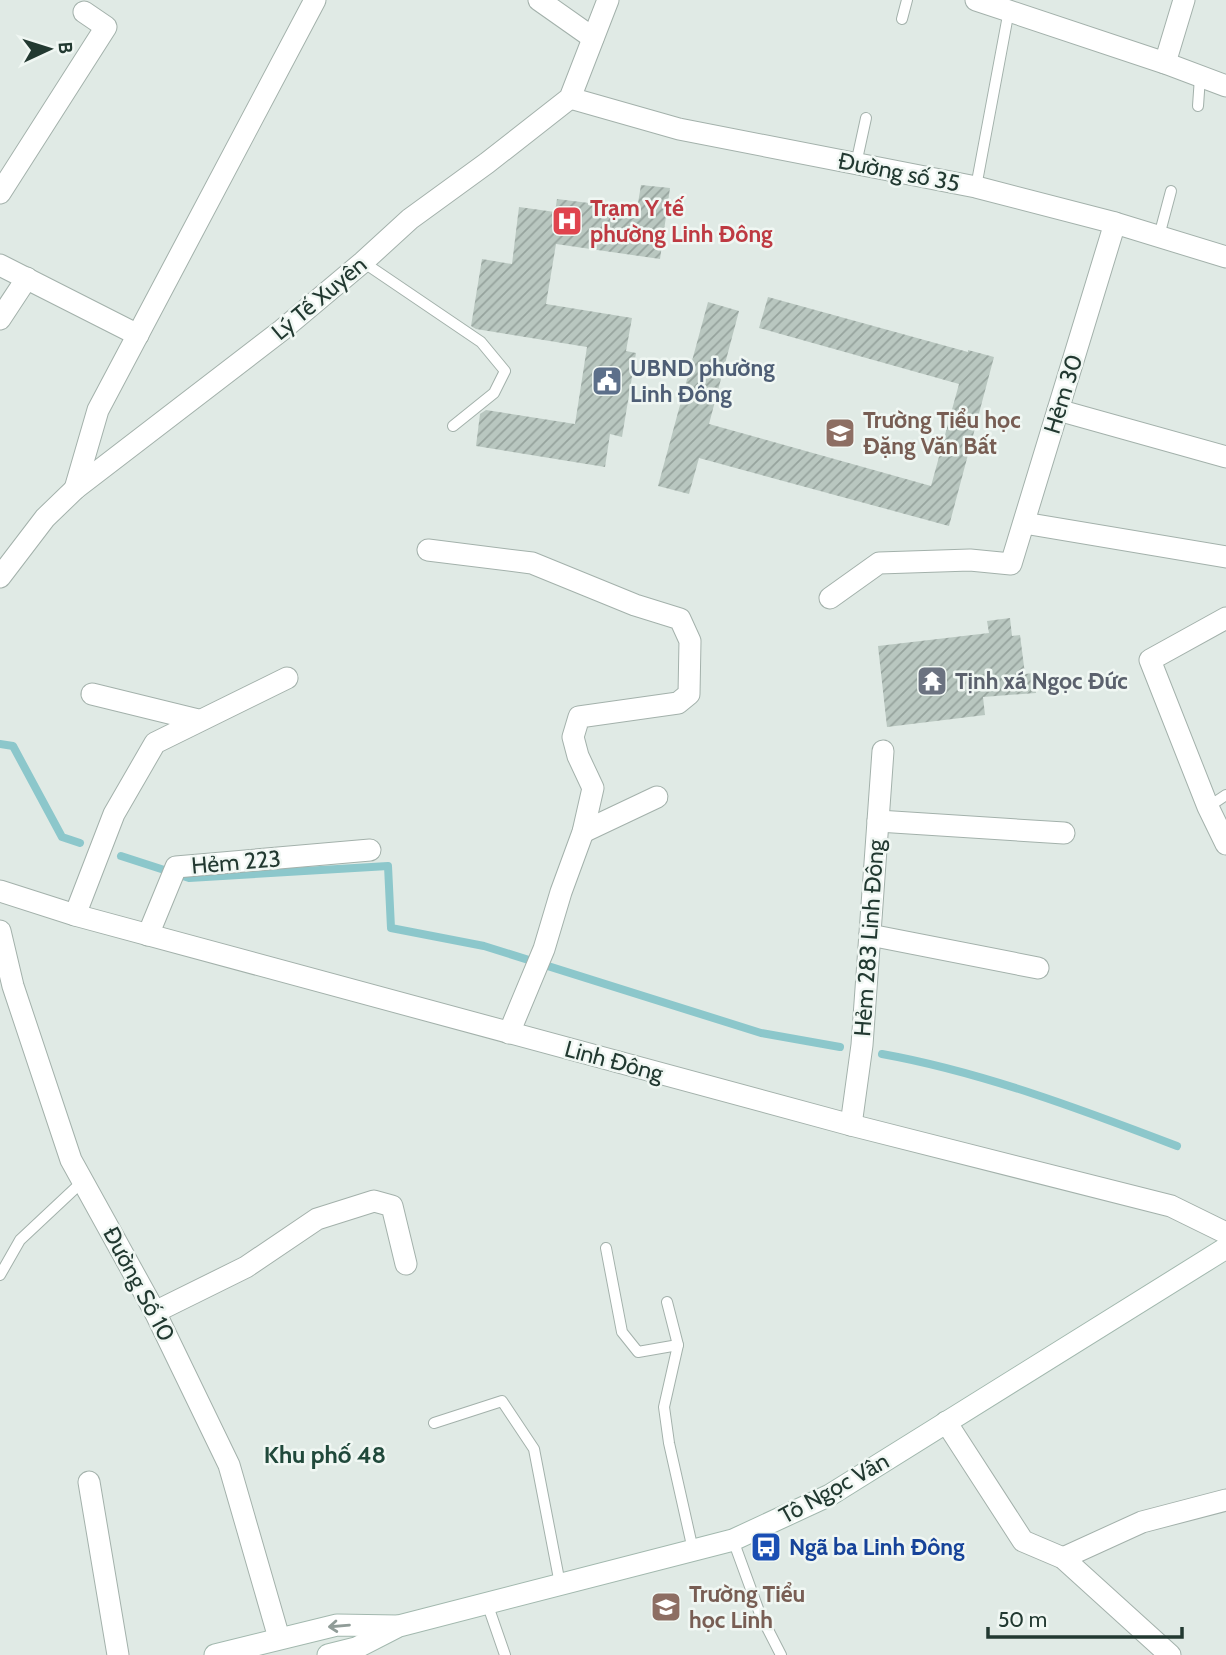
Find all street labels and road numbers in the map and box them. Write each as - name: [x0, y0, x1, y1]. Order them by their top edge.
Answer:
- street label: Đường số 35: [836, 147, 962, 197]
- street label: Lý Tế Xuyên: [266, 250, 372, 346]
- street label: Hẻm 30: [1038, 351, 1088, 437]
- street label: Hẻm 283 Linh Đông: [848, 838, 890, 1037]
- street label: Hẻm 223: [190, 844, 282, 880]
- street label: Linh Đông: [562, 1034, 667, 1088]
- street label: Đường Số 10: [97, 1222, 181, 1346]
- street label: Tô Ngọc Vân: [774, 1446, 894, 1530]

